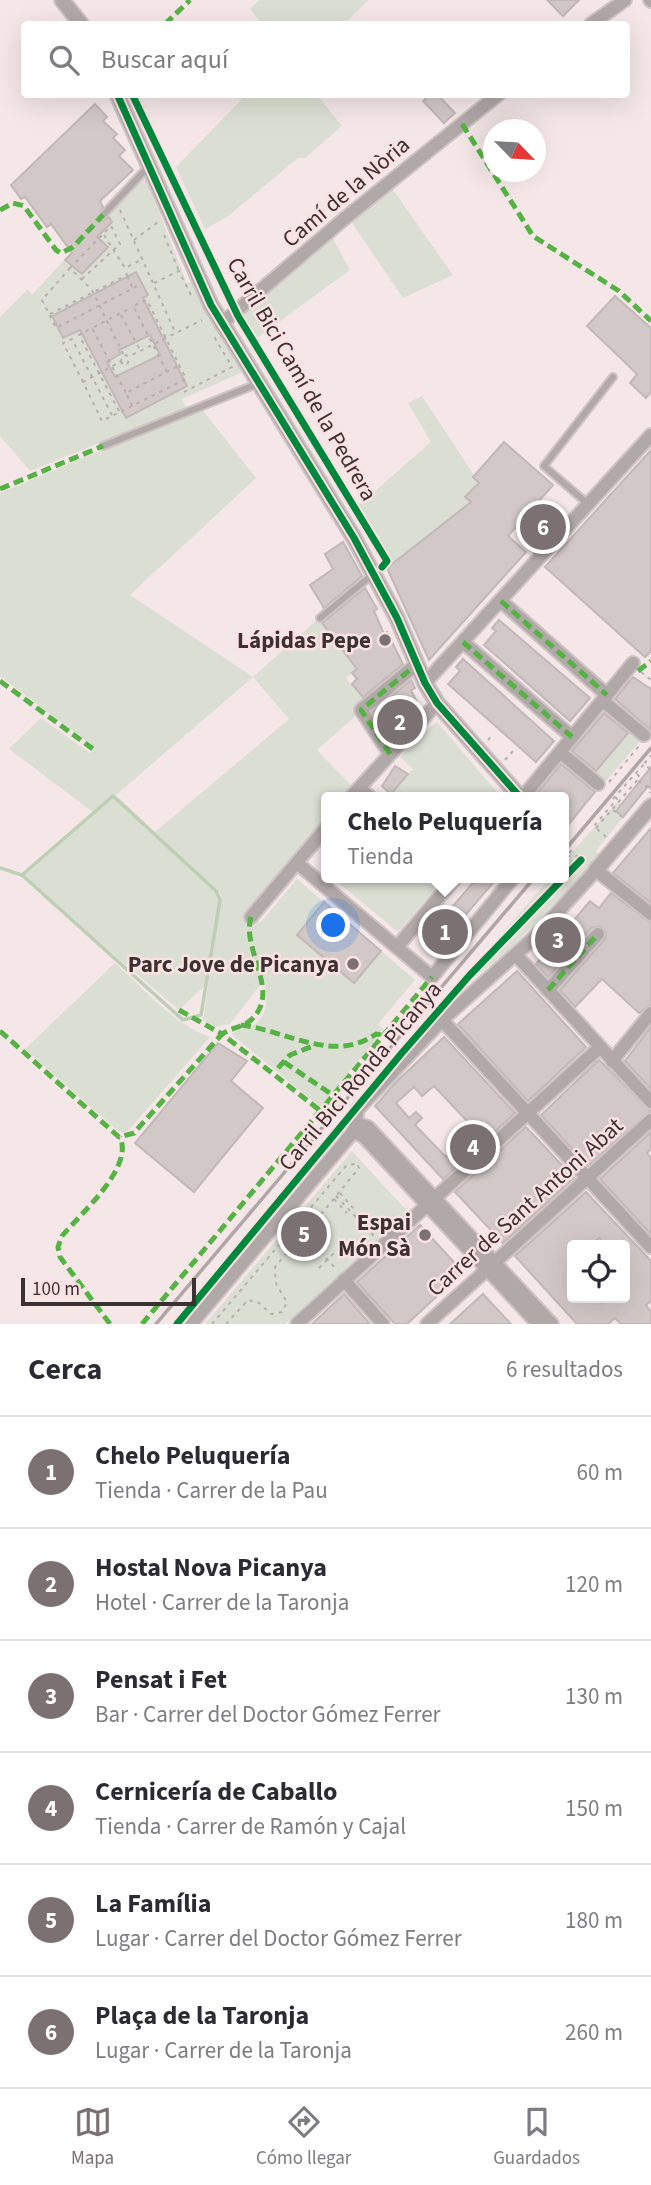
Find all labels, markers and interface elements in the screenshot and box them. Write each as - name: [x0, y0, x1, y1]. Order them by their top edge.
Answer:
- search box: [21, 21, 630, 98]
- icon: search: [45, 41, 83, 79]
- text: Buscar aquí: [101, 41, 228, 78]
- north arrow: [483, 119, 546, 182]
- street label: Camí de la Nòria: [275, 129, 417, 255]
- street label: Carril Bici Camí de la Pedrera: [219, 251, 385, 507]
- pin: 6: [520, 501, 566, 553]
- place label: Lápidas Pepe: [237, 624, 371, 657]
- marker: Lápidas Pepe: [377, 632, 393, 648]
- pin: 2: [377, 696, 423, 748]
- popup: [321, 792, 569, 883]
- text: Chelo Peluquería: [347, 803, 543, 840]
- text: Tienda: [347, 840, 414, 873]
- pin: 1: [422, 906, 468, 958]
- your location: [316, 908, 350, 942]
- pin: 3: [535, 914, 581, 966]
- place label: Parc Jove de Picanya: [128, 948, 339, 981]
- marker: Parc Jove de Picanya: [345, 956, 361, 972]
- street label: Carril Bici Ronda Picanya: [271, 974, 449, 1178]
- street label: Carrer de Sant Antoni Abat: [420, 1110, 631, 1304]
- pin: 4: [450, 1121, 496, 1173]
- place label: Espai Món Sà: [338, 1206, 411, 1265]
- pin: 5: [281, 1208, 327, 1260]
- marker: Espai Món Sà: [417, 1227, 433, 1243]
- map controls: [567, 1240, 630, 1303]
- button: locate: [567, 1240, 630, 1303]
- scale bar: [21, 1275, 196, 1307]
- text: 100 m: [32, 1276, 80, 1303]
- text: Cerca: [28, 1348, 102, 1391]
- text: 6 resultados: [506, 1353, 623, 1386]
- text: Chelo Peluquería: [95, 1437, 291, 1474]
- text: 1: [45, 1456, 57, 1489]
- text: 60 m: [576, 1456, 623, 1489]
- text: Tienda · Carrer de la Pau: [95, 1474, 328, 1507]
- text: Hostal Nova Picanya: [95, 1549, 327, 1586]
- text: 2: [45, 1568, 57, 1601]
- text: 120 m: [565, 1568, 623, 1601]
- text: Hotel · Carrer de la Taronja: [95, 1586, 349, 1619]
- text: Pensat i Fet: [95, 1661, 227, 1698]
- text: 3: [45, 1680, 57, 1713]
- text: 130 m: [565, 1680, 623, 1713]
- text: Bar · Carrer del Doctor Gómez Ferrer: [95, 1698, 441, 1731]
- text: Cernicería de Caballo: [95, 1773, 337, 1810]
- text: 4: [45, 1792, 57, 1825]
- text: 150 m: [565, 1792, 623, 1825]
- text: Tienda · Carrer de Ramón y Cajal: [95, 1810, 406, 1843]
- text: La Família: [95, 1885, 211, 1922]
- text: 5: [45, 1904, 57, 1937]
- text: 180 m: [565, 1904, 623, 1937]
- text: Lugar · Carrer del Doctor Gómez Ferrer: [95, 1922, 462, 1955]
- text: Plaça de la Taronja: [95, 1997, 309, 2034]
- text: 6: [45, 2016, 57, 2049]
- text: 260 m: [565, 2016, 623, 2049]
- text: Lugar · Carrer de la Taronja: [95, 2034, 352, 2067]
- tab: Mapa: [71, 2103, 114, 2172]
- tab: Cómo llegar: [256, 2103, 351, 2172]
- tab: Guardados: [493, 2103, 580, 2172]

